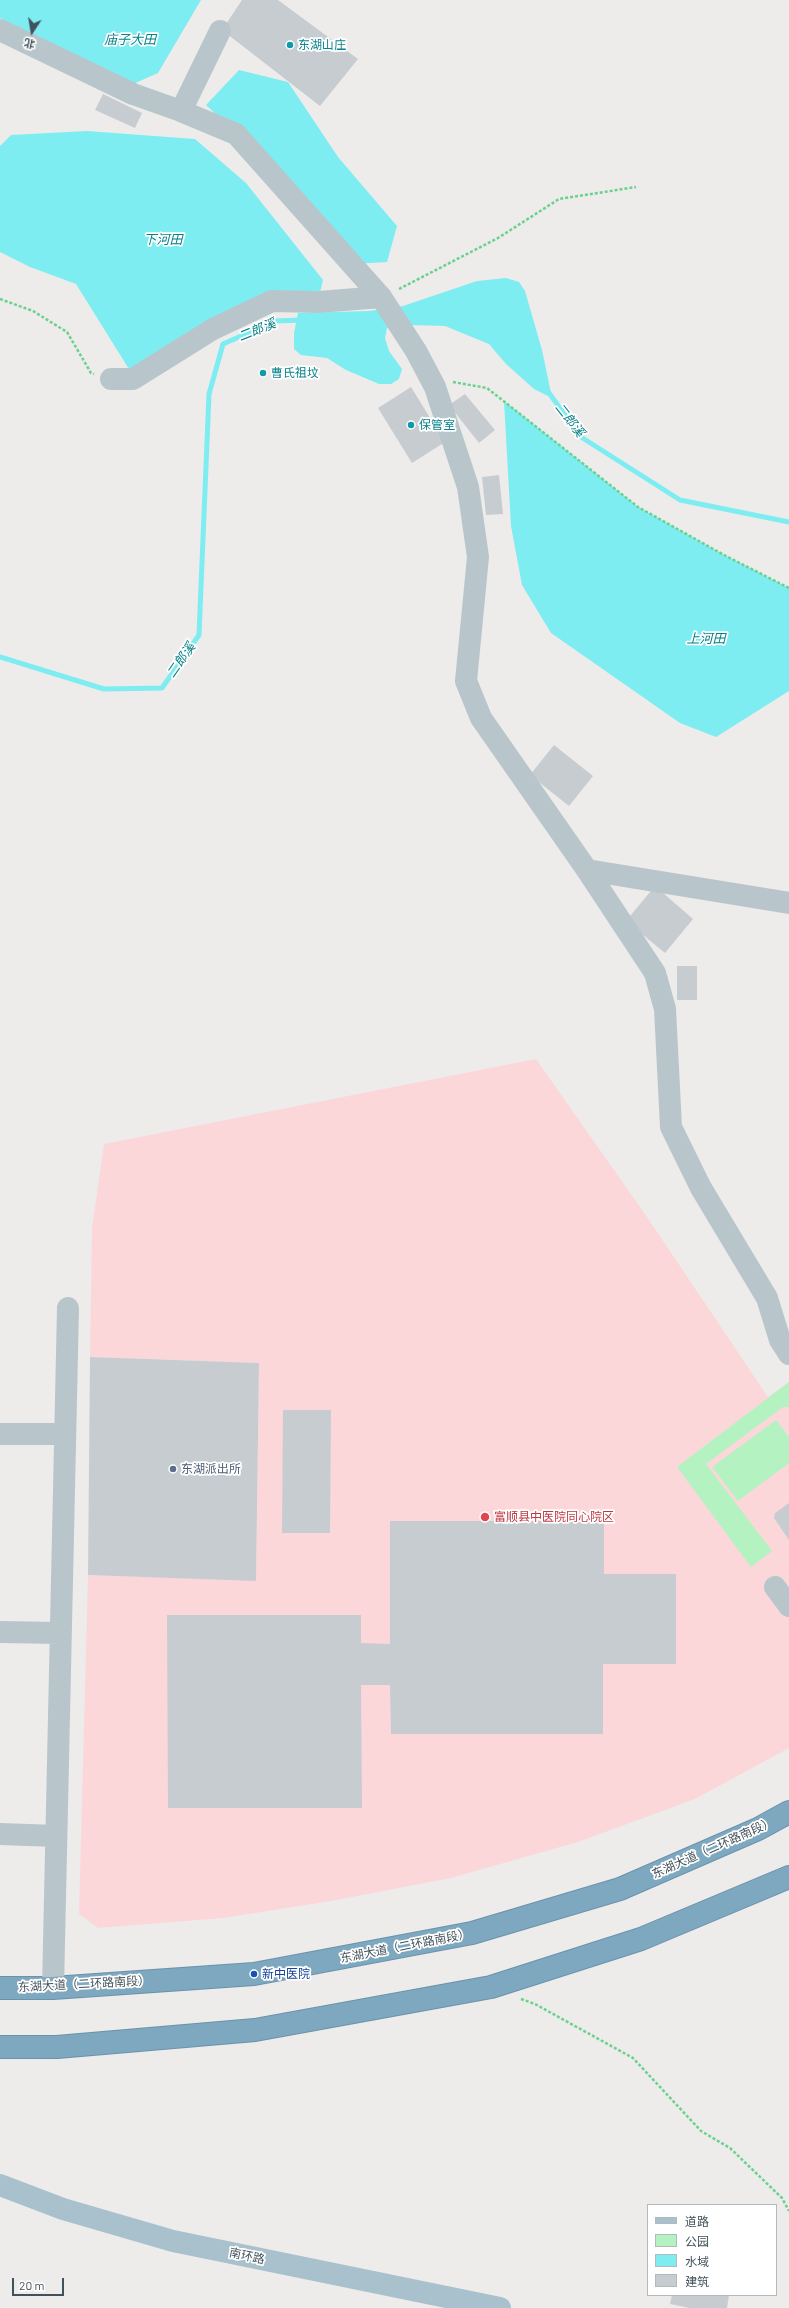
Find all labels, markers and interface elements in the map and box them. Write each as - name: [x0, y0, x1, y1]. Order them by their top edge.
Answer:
- north arrow: [12, 12, 52, 52]
- water label: 庙子大田: [104, 32, 156, 48]
- text: 北: [23, 37, 36, 52]
- place label: 东湖山庄: [298, 38, 346, 52]
- marker: 东湖山庄: [285, 40, 295, 50]
- water label: 下河田: [144, 232, 182, 248]
- water label: 二郎溪: [236, 315, 278, 345]
- place label: 曹氏祖坟: [271, 366, 319, 380]
- marker: 曹氏祖坟: [258, 368, 268, 378]
- water label: 二郎溪: [552, 400, 588, 440]
- place label: 保管室: [419, 418, 455, 432]
- marker: 保管室: [406, 420, 416, 430]
- water label: 上河田: [687, 631, 725, 647]
- water label: 二郎溪: [163, 640, 199, 680]
- place label: 东湖派出所: [181, 1462, 241, 1476]
- marker: 东湖派出所: [168, 1464, 178, 1474]
- place label: 富顺县中医院同心院区: [494, 1510, 614, 1524]
- marker: 富顺县中医院同心院区: [479, 1511, 491, 1523]
- street label: 东湖大道（二环路南段）: [650, 1815, 776, 1881]
- street label: 东湖大道（二环路南段）: [339, 1926, 471, 1966]
- place label: 新中医院: [262, 1967, 310, 1981]
- marker: 新中医院: [249, 1969, 259, 1979]
- street label: 东湖大道（二环路南段）: [18, 1973, 150, 1995]
- legend: [647, 2204, 777, 2296]
- text: 道路: [685, 2214, 709, 2228]
- text: 公园: [685, 2234, 709, 2248]
- street label: 南环路: [228, 2245, 266, 2267]
- text: 水域: [685, 2254, 709, 2268]
- scale bar: [14, 2270, 66, 2296]
- text: 建筑: [685, 2274, 709, 2288]
- text: 20 m: [19, 2278, 45, 2292]

